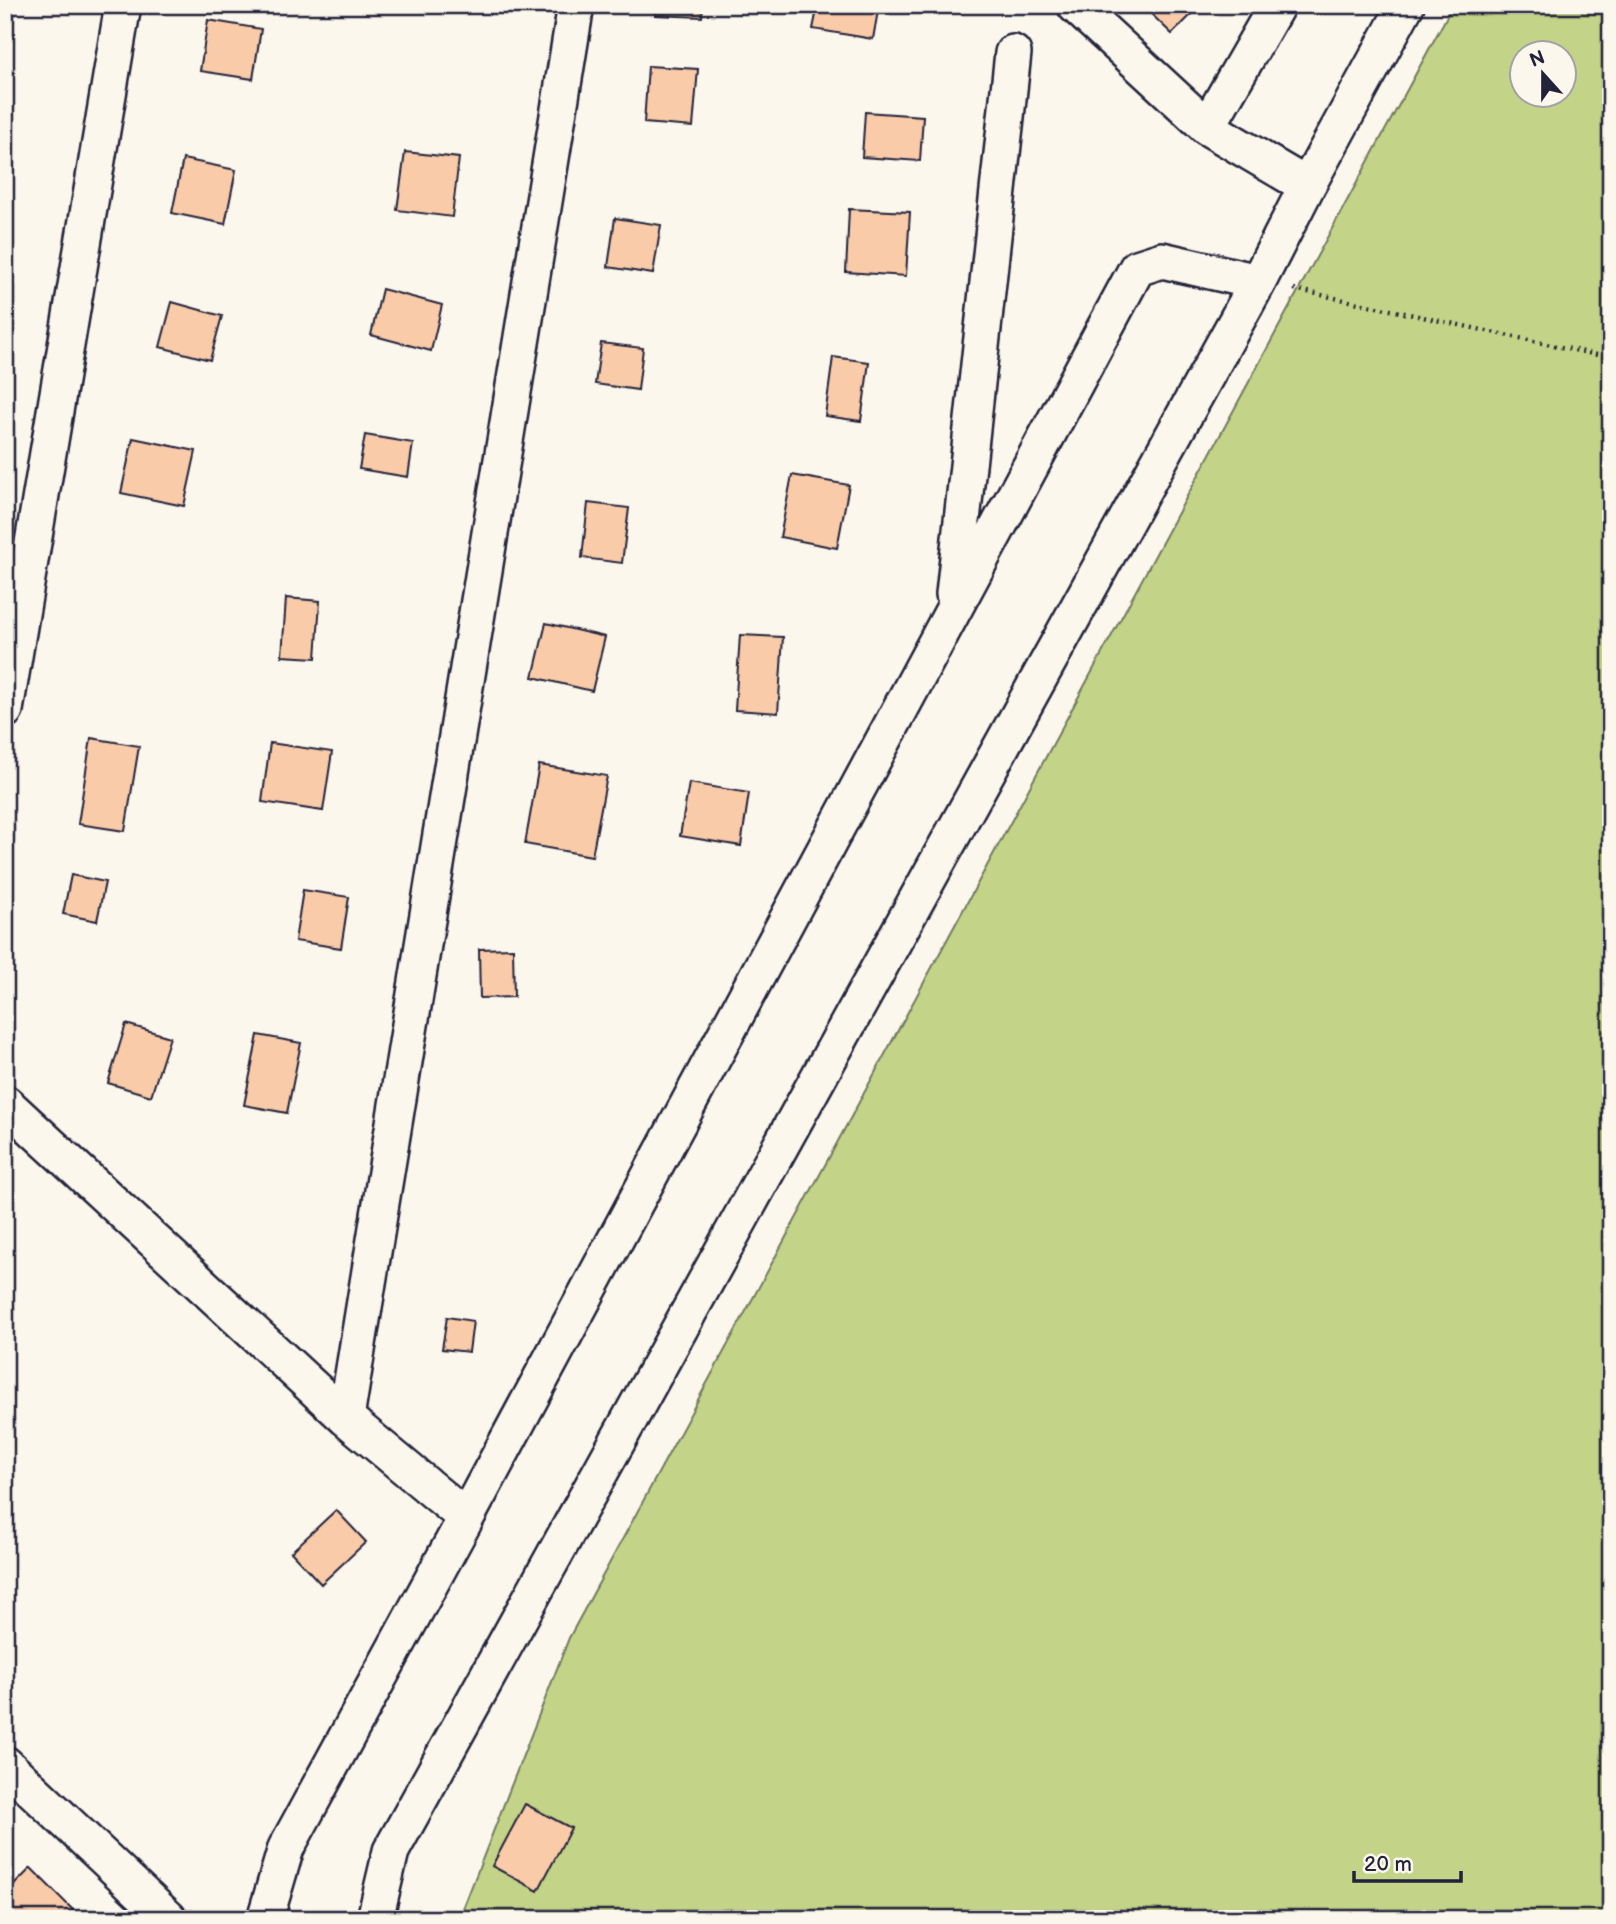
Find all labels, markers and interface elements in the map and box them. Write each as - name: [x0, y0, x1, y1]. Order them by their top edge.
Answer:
- north arrow: [1508, 38, 1578, 108]
- text: N: [1527, 46, 1548, 73]
- scale bar: [1354, 1840, 1460, 1884]
- text: 20 m: [1364, 1852, 1412, 1877]

